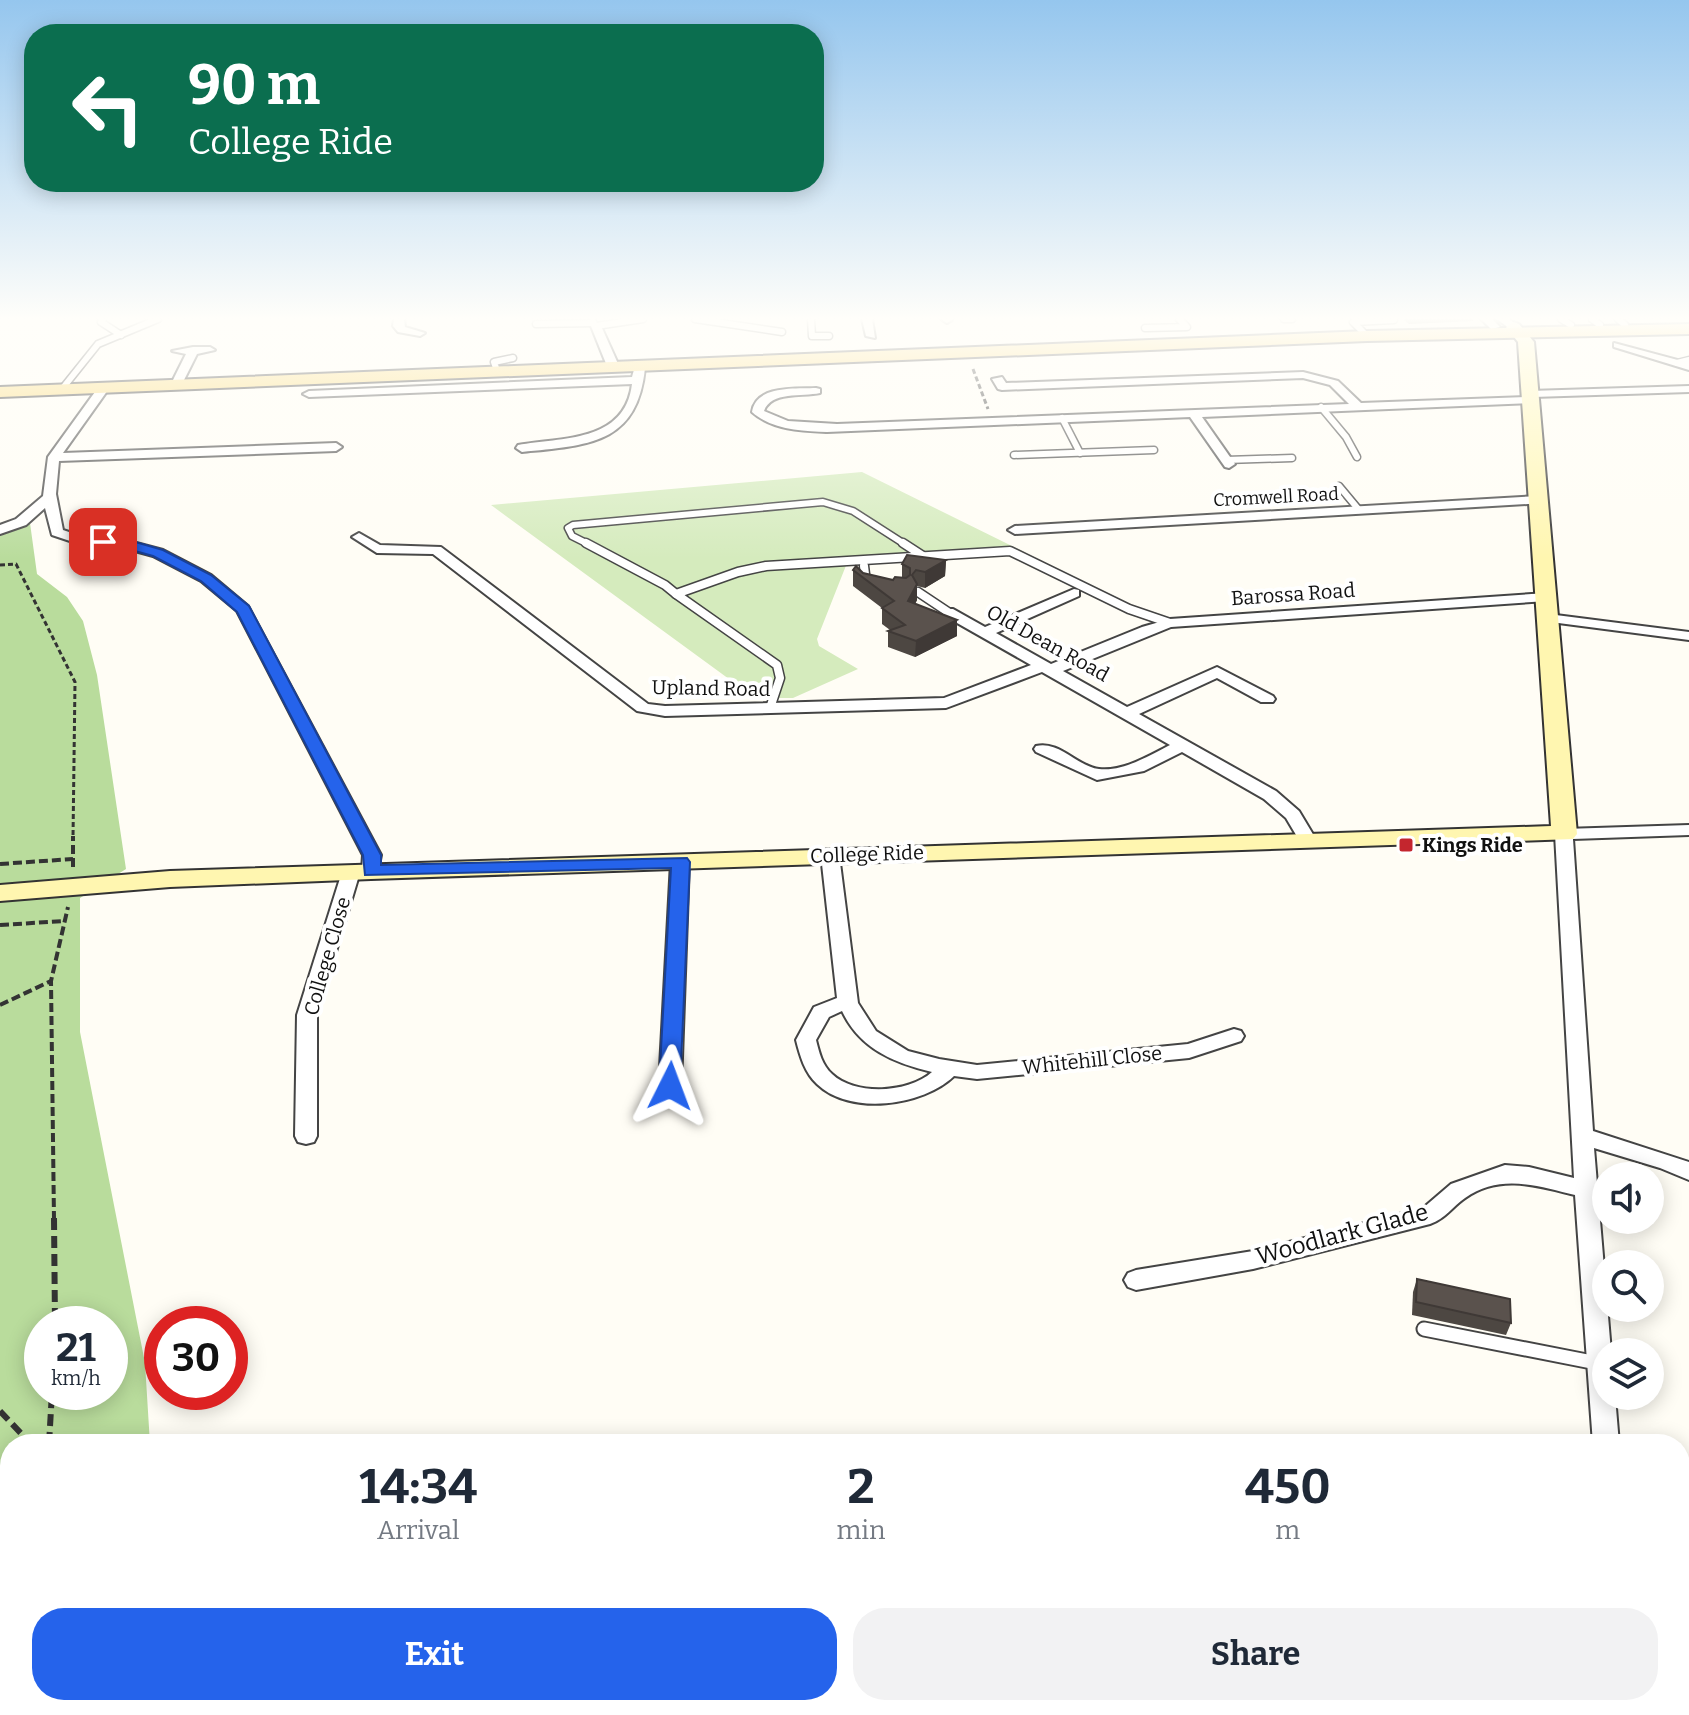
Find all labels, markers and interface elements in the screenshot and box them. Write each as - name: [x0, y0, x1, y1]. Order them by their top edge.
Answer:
- text: 90 m: [188, 52, 320, 119]
- icon: left: [56, 56, 160, 160]
- text: College Ride: [188, 120, 393, 164]
- street label: Cromwell Road: [1213, 483, 1340, 511]
- pin: [69, 508, 137, 576]
- icon: arrive: [81, 520, 125, 564]
- street label: Barossa Road: [1230, 578, 1356, 610]
- street label: Old Dean Road: [983, 599, 1113, 687]
- street label: Upland Road: [651, 675, 771, 701]
- place label: Kings Ride: [1422, 833, 1523, 857]
- marker: Kings Ride: [1397, 836, 1415, 854]
- street label: College Ride: [810, 840, 924, 868]
- street label: College Close: [299, 894, 355, 1018]
- street label: Whitehill Close: [1021, 1041, 1163, 1079]
- position arrow: [628, 1044, 712, 1128]
- map controls: [1592, 1162, 1664, 1410]
- button: sound: [1592, 1162, 1664, 1234]
- street label: Woodlark Glade: [1253, 1198, 1431, 1270]
- button: search: [1592, 1250, 1664, 1322]
- speed limit sign: 30: [144, 1306, 248, 1410]
- text: 21: [56, 1324, 96, 1372]
- button: layers: [1592, 1338, 1664, 1410]
- text: km/h: [51, 1366, 101, 1390]
- text: 14:34: [359, 1458, 477, 1516]
- text: 2: [848, 1458, 875, 1516]
- text: 450: [1245, 1458, 1331, 1516]
- text: Arrival: [377, 1515, 459, 1546]
- text: min: [837, 1515, 886, 1546]
- text: m: [1275, 1515, 1300, 1546]
- button: Exit: [32, 1608, 837, 1700]
- button: Share: [853, 1608, 1658, 1700]

